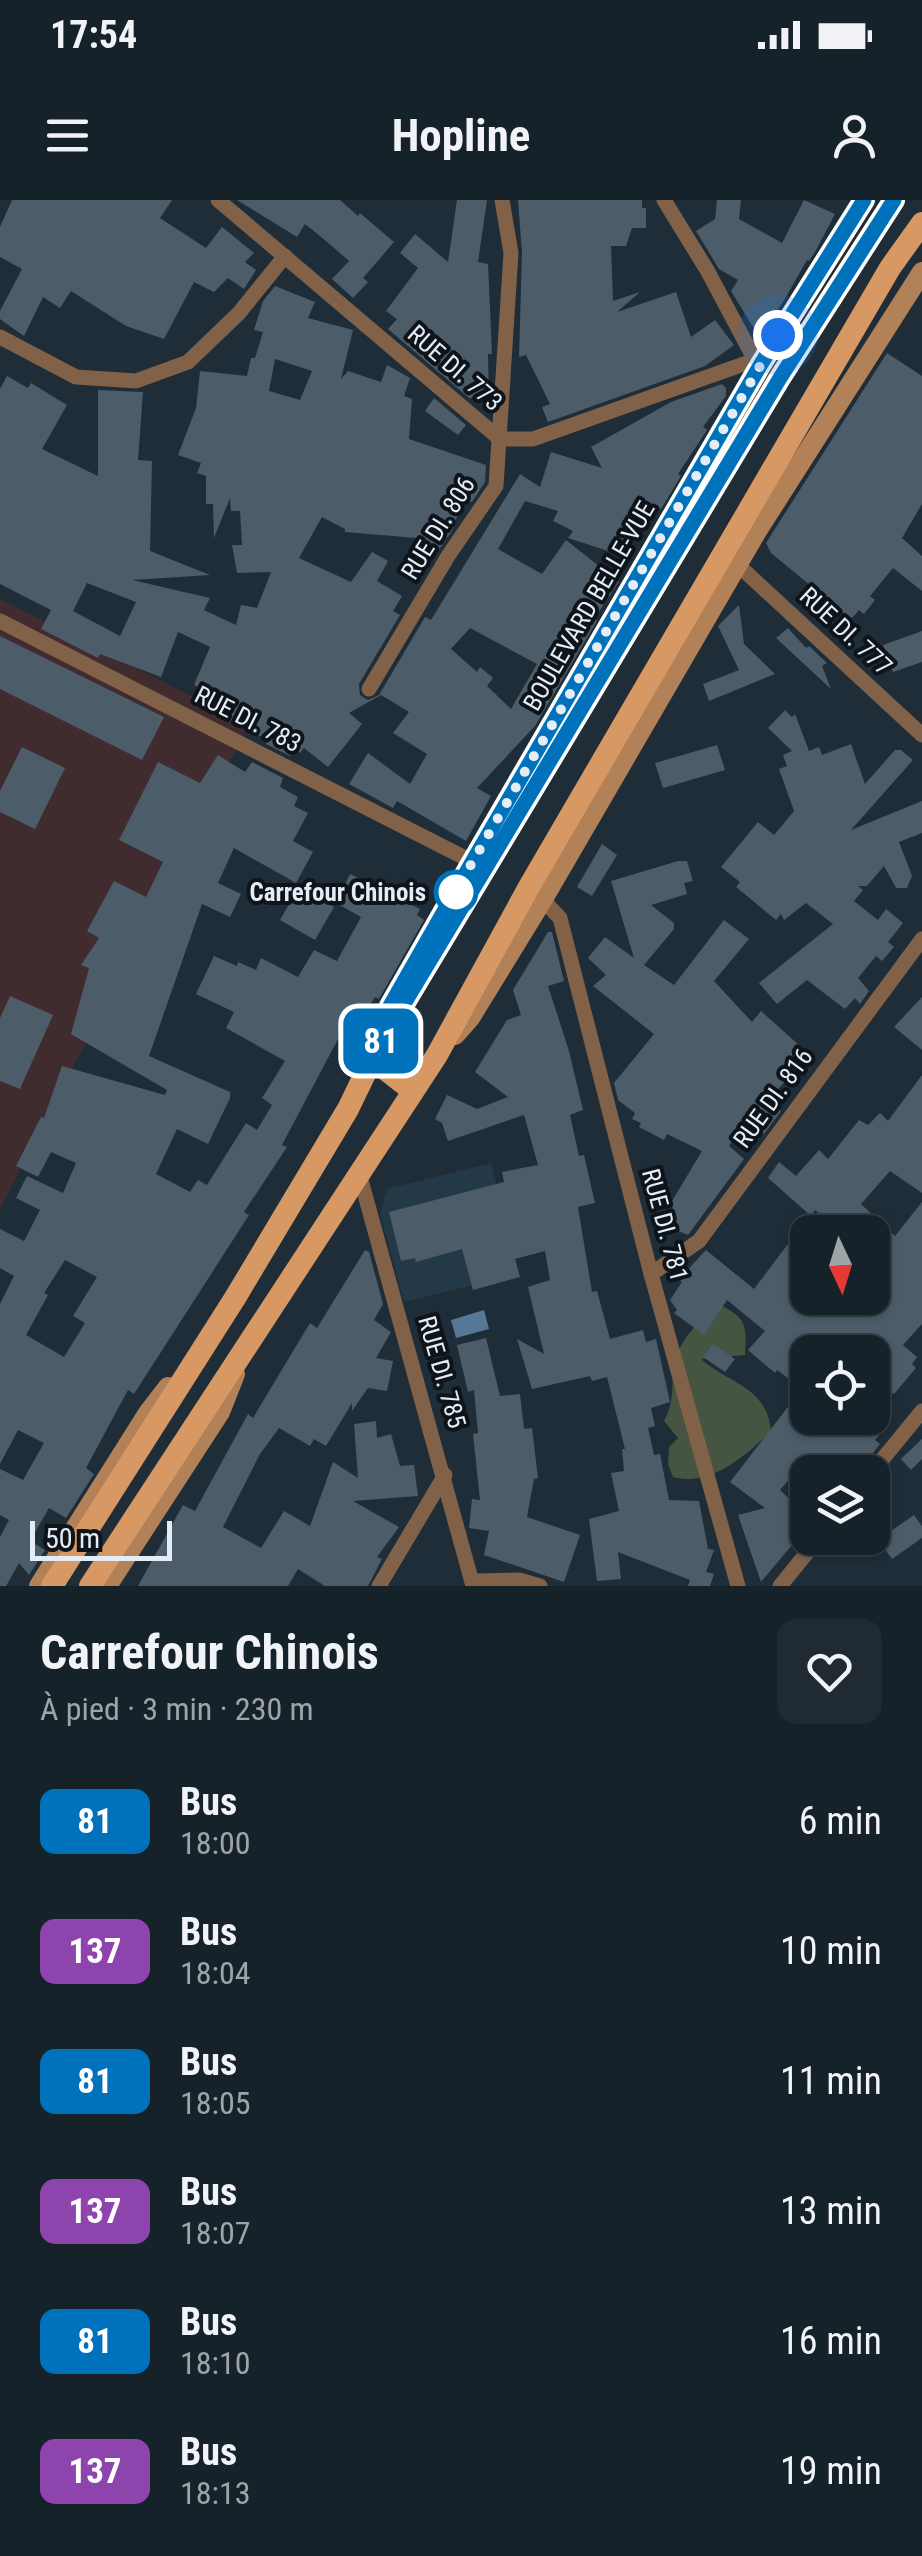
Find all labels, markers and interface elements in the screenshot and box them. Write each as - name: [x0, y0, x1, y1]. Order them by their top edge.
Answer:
- text: 17:54: [50, 13, 137, 57]
- icon: menu: [40, 108, 95, 163]
- icon: person: [827, 108, 882, 163]
- text: Hopline: [392, 109, 530, 162]
- your location: [753, 310, 803, 360]
- street label: RUE DI. 773: [402, 319, 508, 417]
- street label: RUE DI. 806: [395, 471, 481, 585]
- street label: BOULEVARD BELLE-VUE: [517, 496, 661, 716]
- street label: RUE DI. 777: [794, 581, 898, 681]
- street label: RUE DI. 783: [190, 680, 306, 758]
- marker: Carrefour Chinois: [435, 871, 477, 913]
- place label: Carrefour Chinois: [249, 878, 426, 907]
- line badge: 81: [336, 1008, 426, 1074]
- text: 81: [363, 1021, 399, 1062]
- street label: RUE DI. 816: [727, 1043, 819, 1153]
- street label: RUE DI. 781: [636, 1166, 694, 1284]
- north arrow: [790, 1215, 890, 1315]
- map controls: [790, 1215, 890, 1555]
- street label: RUE DI. 785: [412, 1313, 472, 1431]
- button: locate: [790, 1335, 890, 1435]
- button: layers: [790, 1455, 890, 1555]
- scale bar: [30, 1516, 172, 1560]
- text: 50 m: [45, 1522, 100, 1555]
- button: heart: [777, 1619, 882, 1724]
- text: Carrefour Chinois: [40, 1624, 379, 1681]
- text: À pied · 3 min · 230 m: [40, 1690, 314, 1728]
- text: Bus: [180, 1780, 237, 1824]
- text: 6 min: [799, 1799, 882, 1843]
- text: 81: [77, 1801, 113, 1842]
- text: 18:00: [180, 1824, 251, 1862]
- text: Bus: [180, 1910, 237, 1954]
- text: 10 min: [780, 1929, 882, 1973]
- text: 137: [68, 1931, 122, 1972]
- text: 18:04: [180, 1954, 251, 1992]
- text: Bus: [180, 2040, 237, 2084]
- text: 11 min: [780, 2059, 882, 2103]
- text: 81: [77, 2061, 113, 2102]
- text: 18:05: [180, 2084, 251, 2122]
- text: Bus: [180, 2170, 237, 2214]
- text: 13 min: [780, 2189, 882, 2233]
- text: 137: [68, 2191, 122, 2232]
- text: 18:07: [180, 2214, 251, 2252]
- text: Bus: [180, 2300, 237, 2344]
- text: 16 min: [780, 2319, 882, 2363]
- text: 81: [77, 2321, 113, 2362]
- text: 18:10: [180, 2344, 251, 2382]
- text: Bus: [180, 2430, 237, 2474]
- text: 19 min: [780, 2449, 882, 2493]
- text: 137: [68, 2451, 122, 2492]
- text: 18:13: [180, 2474, 251, 2512]

